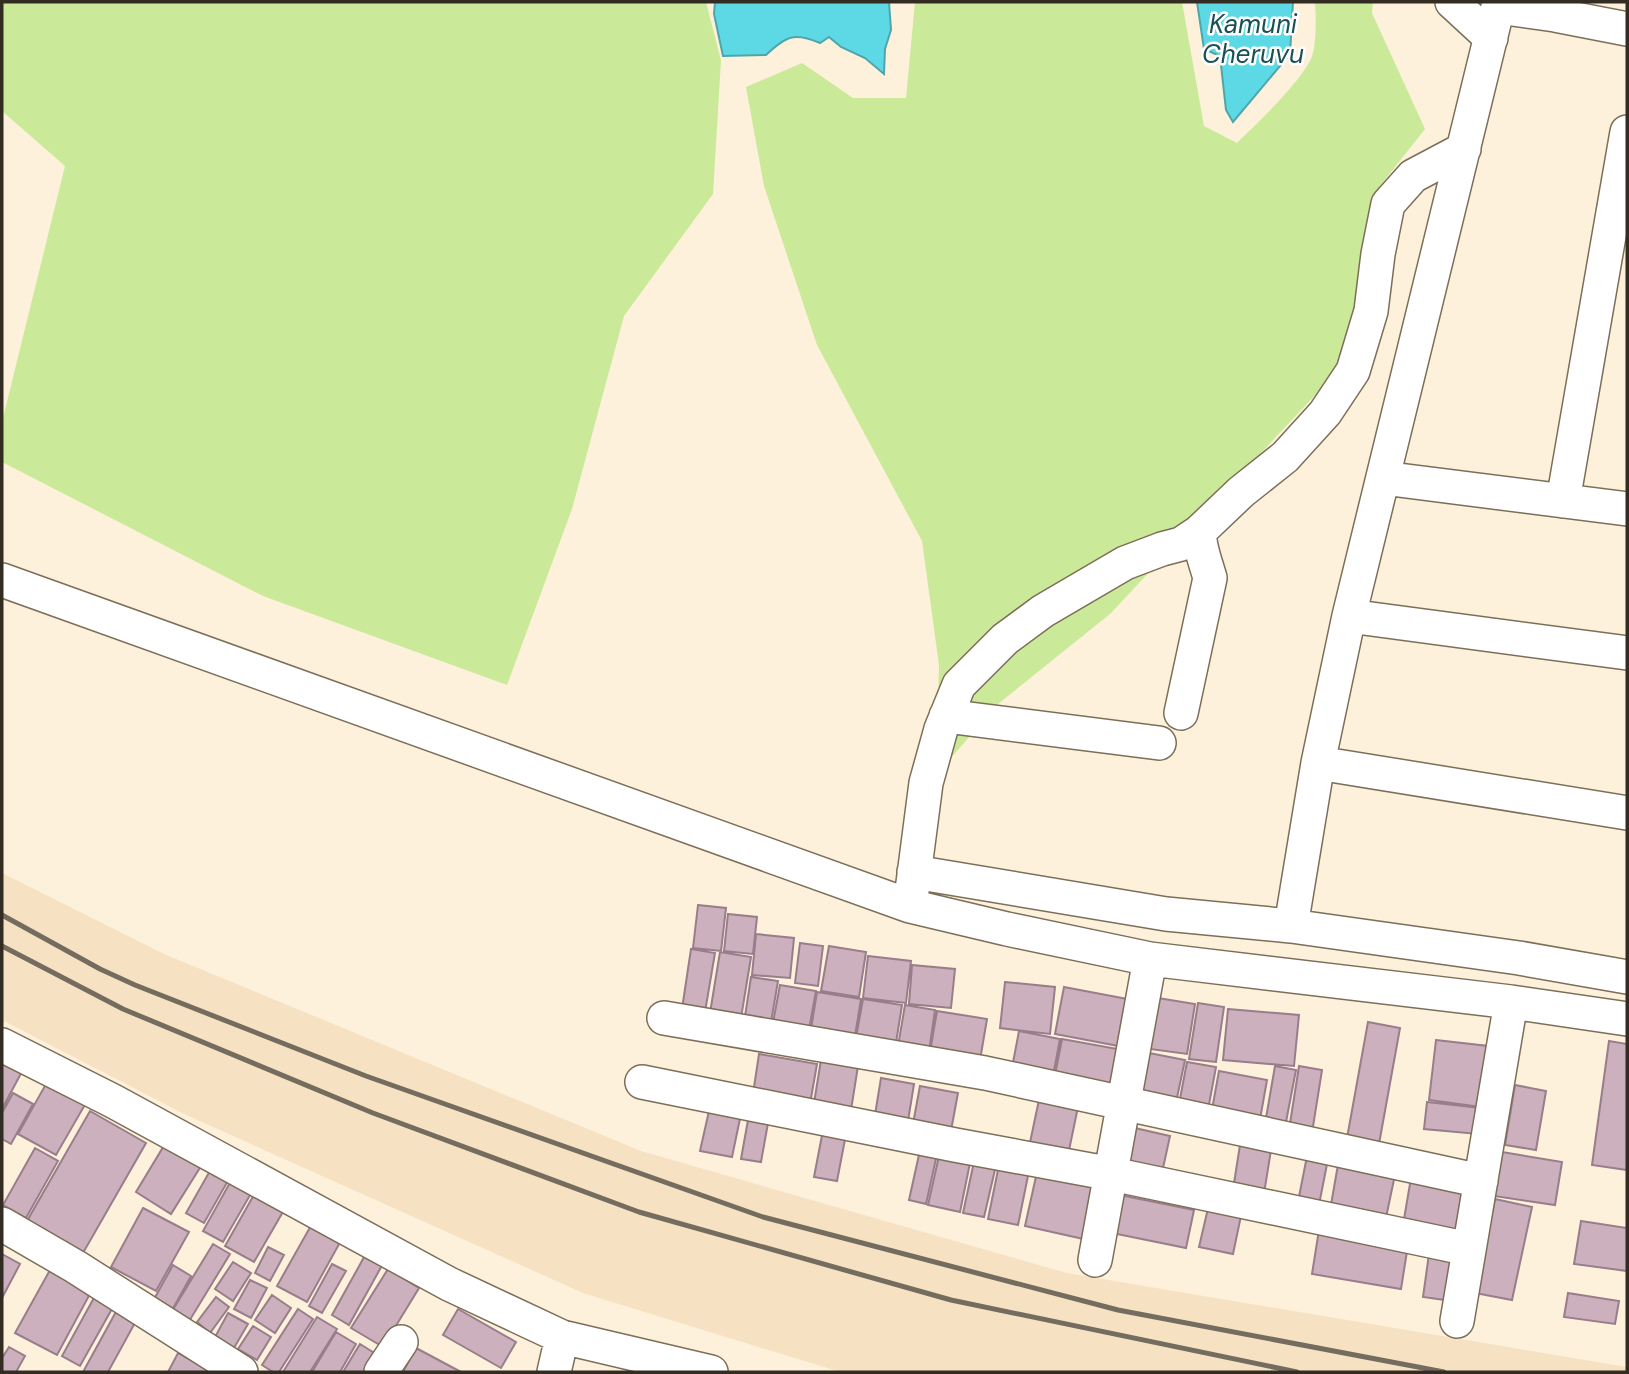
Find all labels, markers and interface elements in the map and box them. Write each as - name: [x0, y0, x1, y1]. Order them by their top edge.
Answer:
- water label: Kamuni Cheruvu: [1202, 7, 1304, 71]

